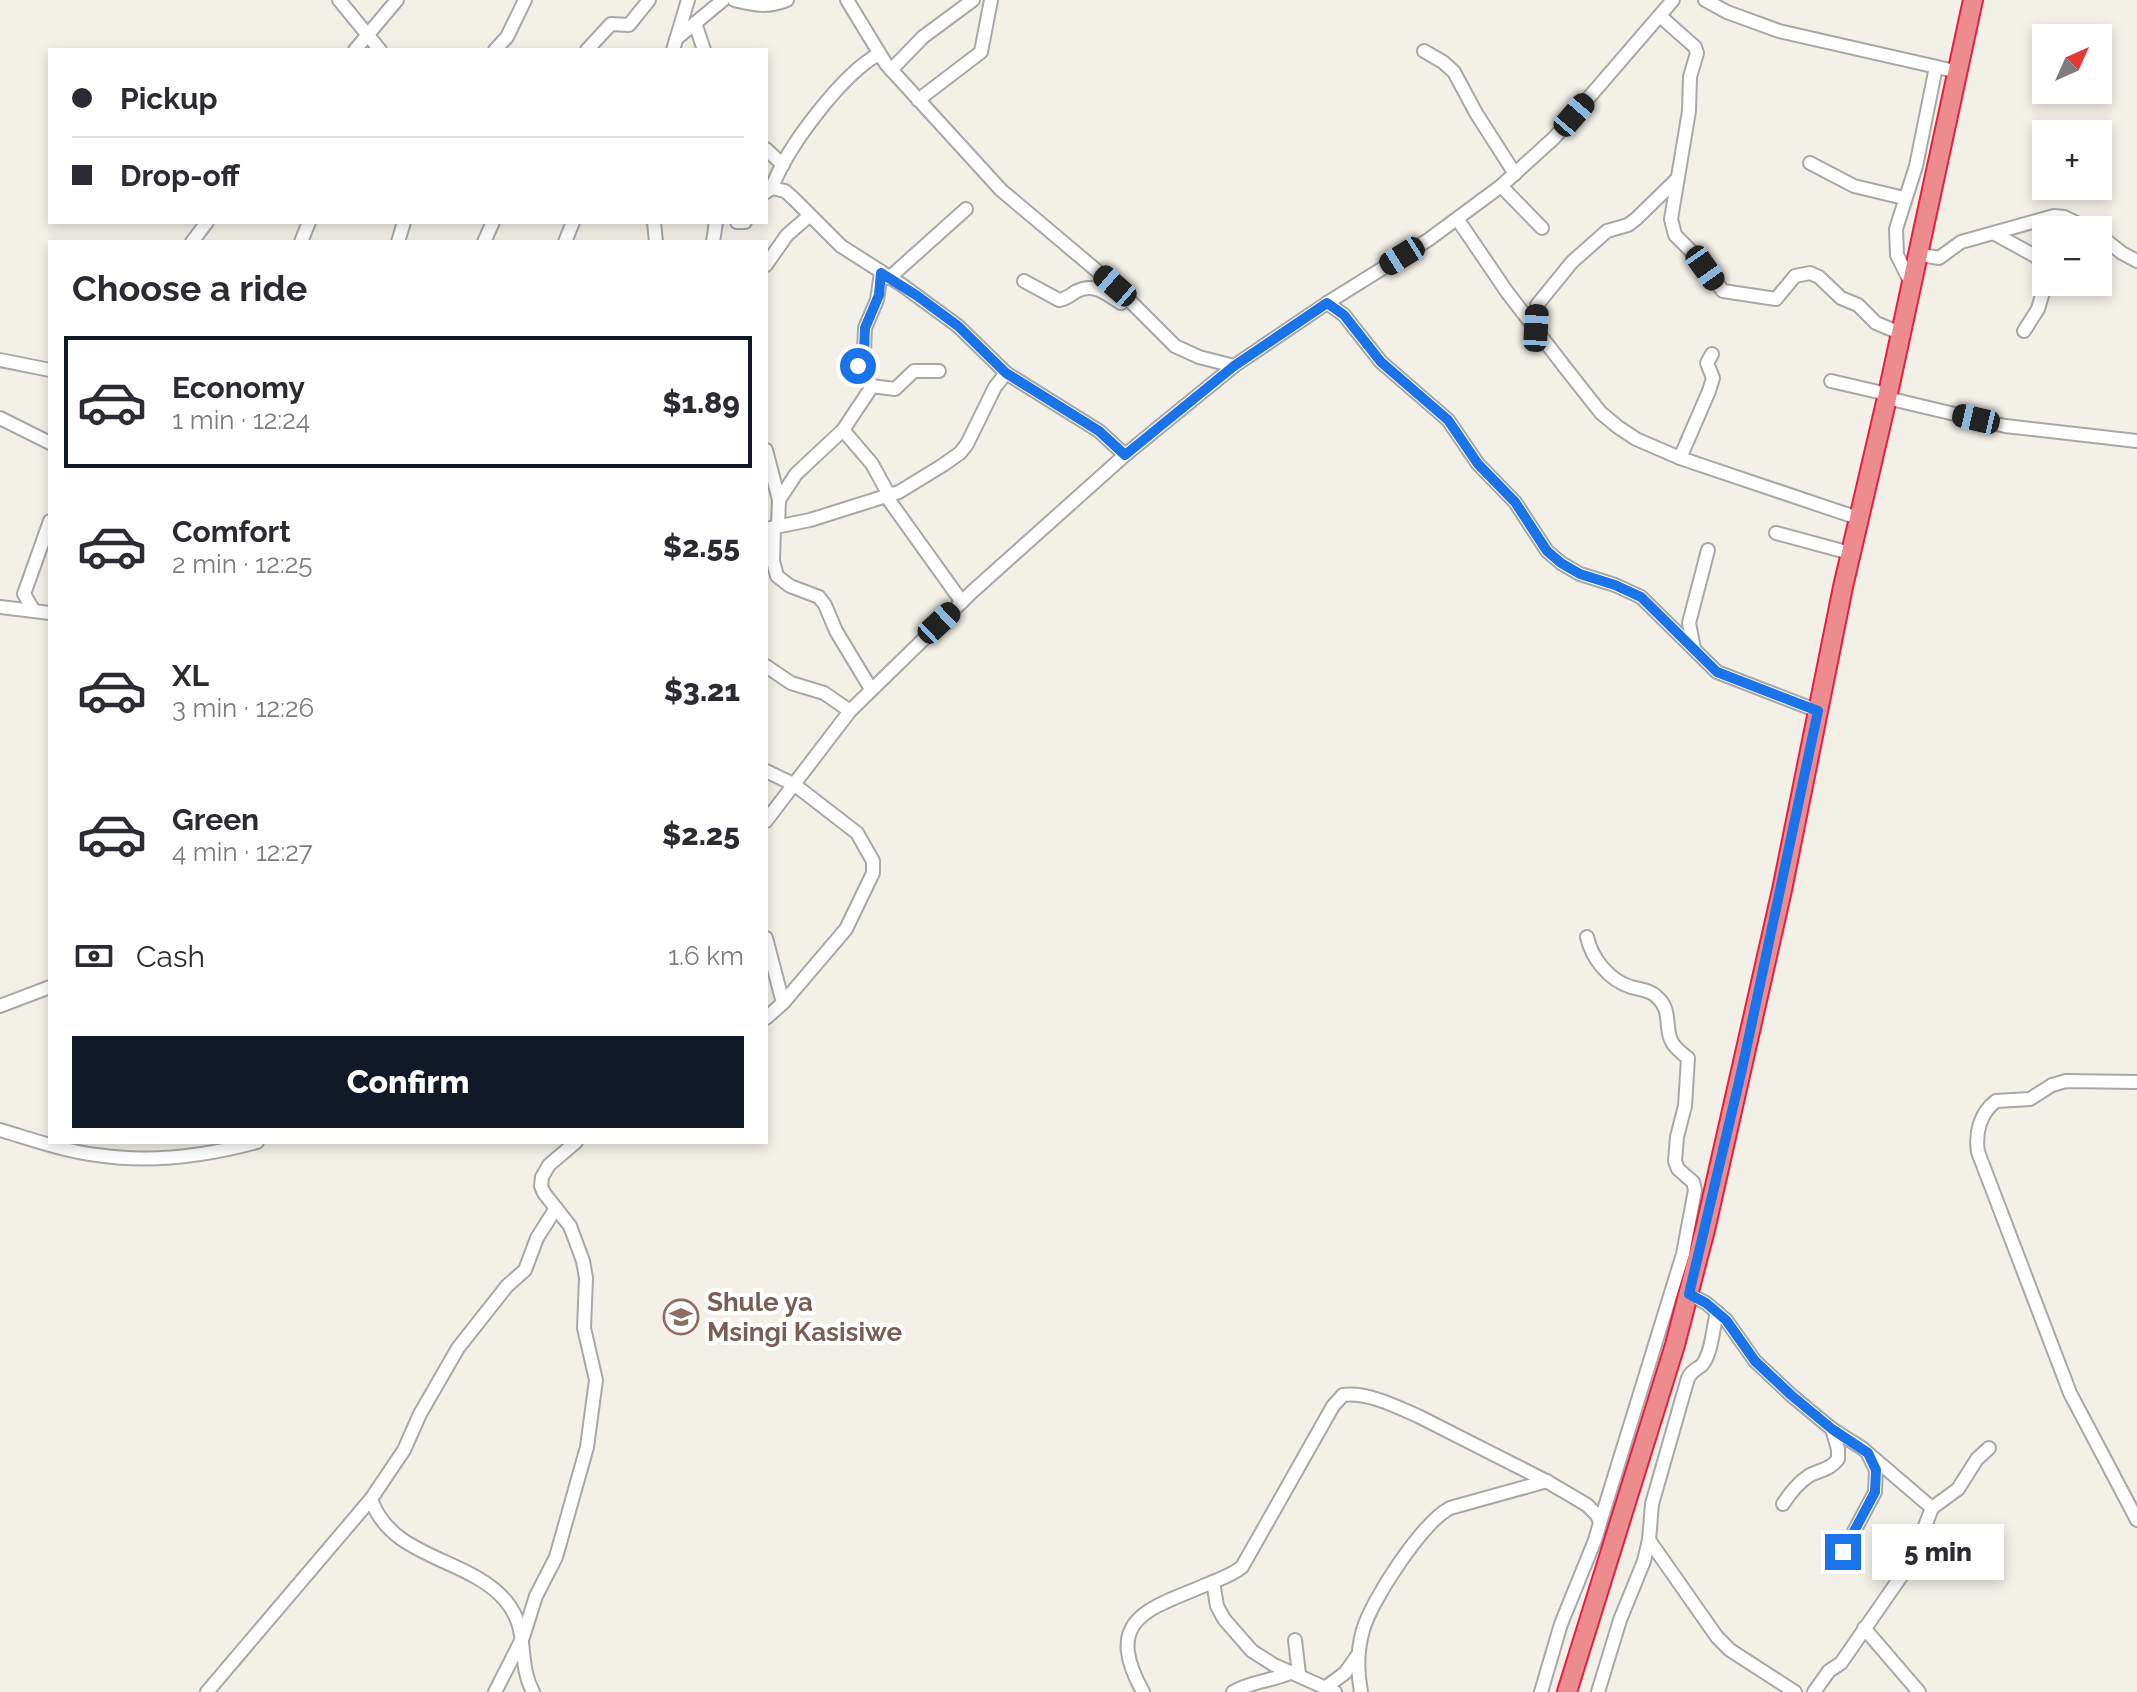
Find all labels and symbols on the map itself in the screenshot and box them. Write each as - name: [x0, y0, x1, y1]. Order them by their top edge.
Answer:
- north arrow: [2032, 24, 2112, 104]
- car: [1549, 89, 1599, 141]
- car: [1375, 233, 1429, 279]
- car: [1681, 241, 1729, 295]
- car: [1089, 261, 1141, 311]
- car: [1523, 303, 1549, 353]
- route start: [840, 348, 876, 384]
- car: [1950, 402, 2002, 436]
- car: [913, 598, 965, 648]
- place label: Shule ya Msingi Kasisiwe: [707, 1287, 902, 1347]
- school or university icon: Shule ya Msingi Kasisiwe: [662, 1298, 700, 1336]
- callout: 5 min: [1871, 1524, 2003, 1580]
- route end: [1825, 1534, 1861, 1570]

